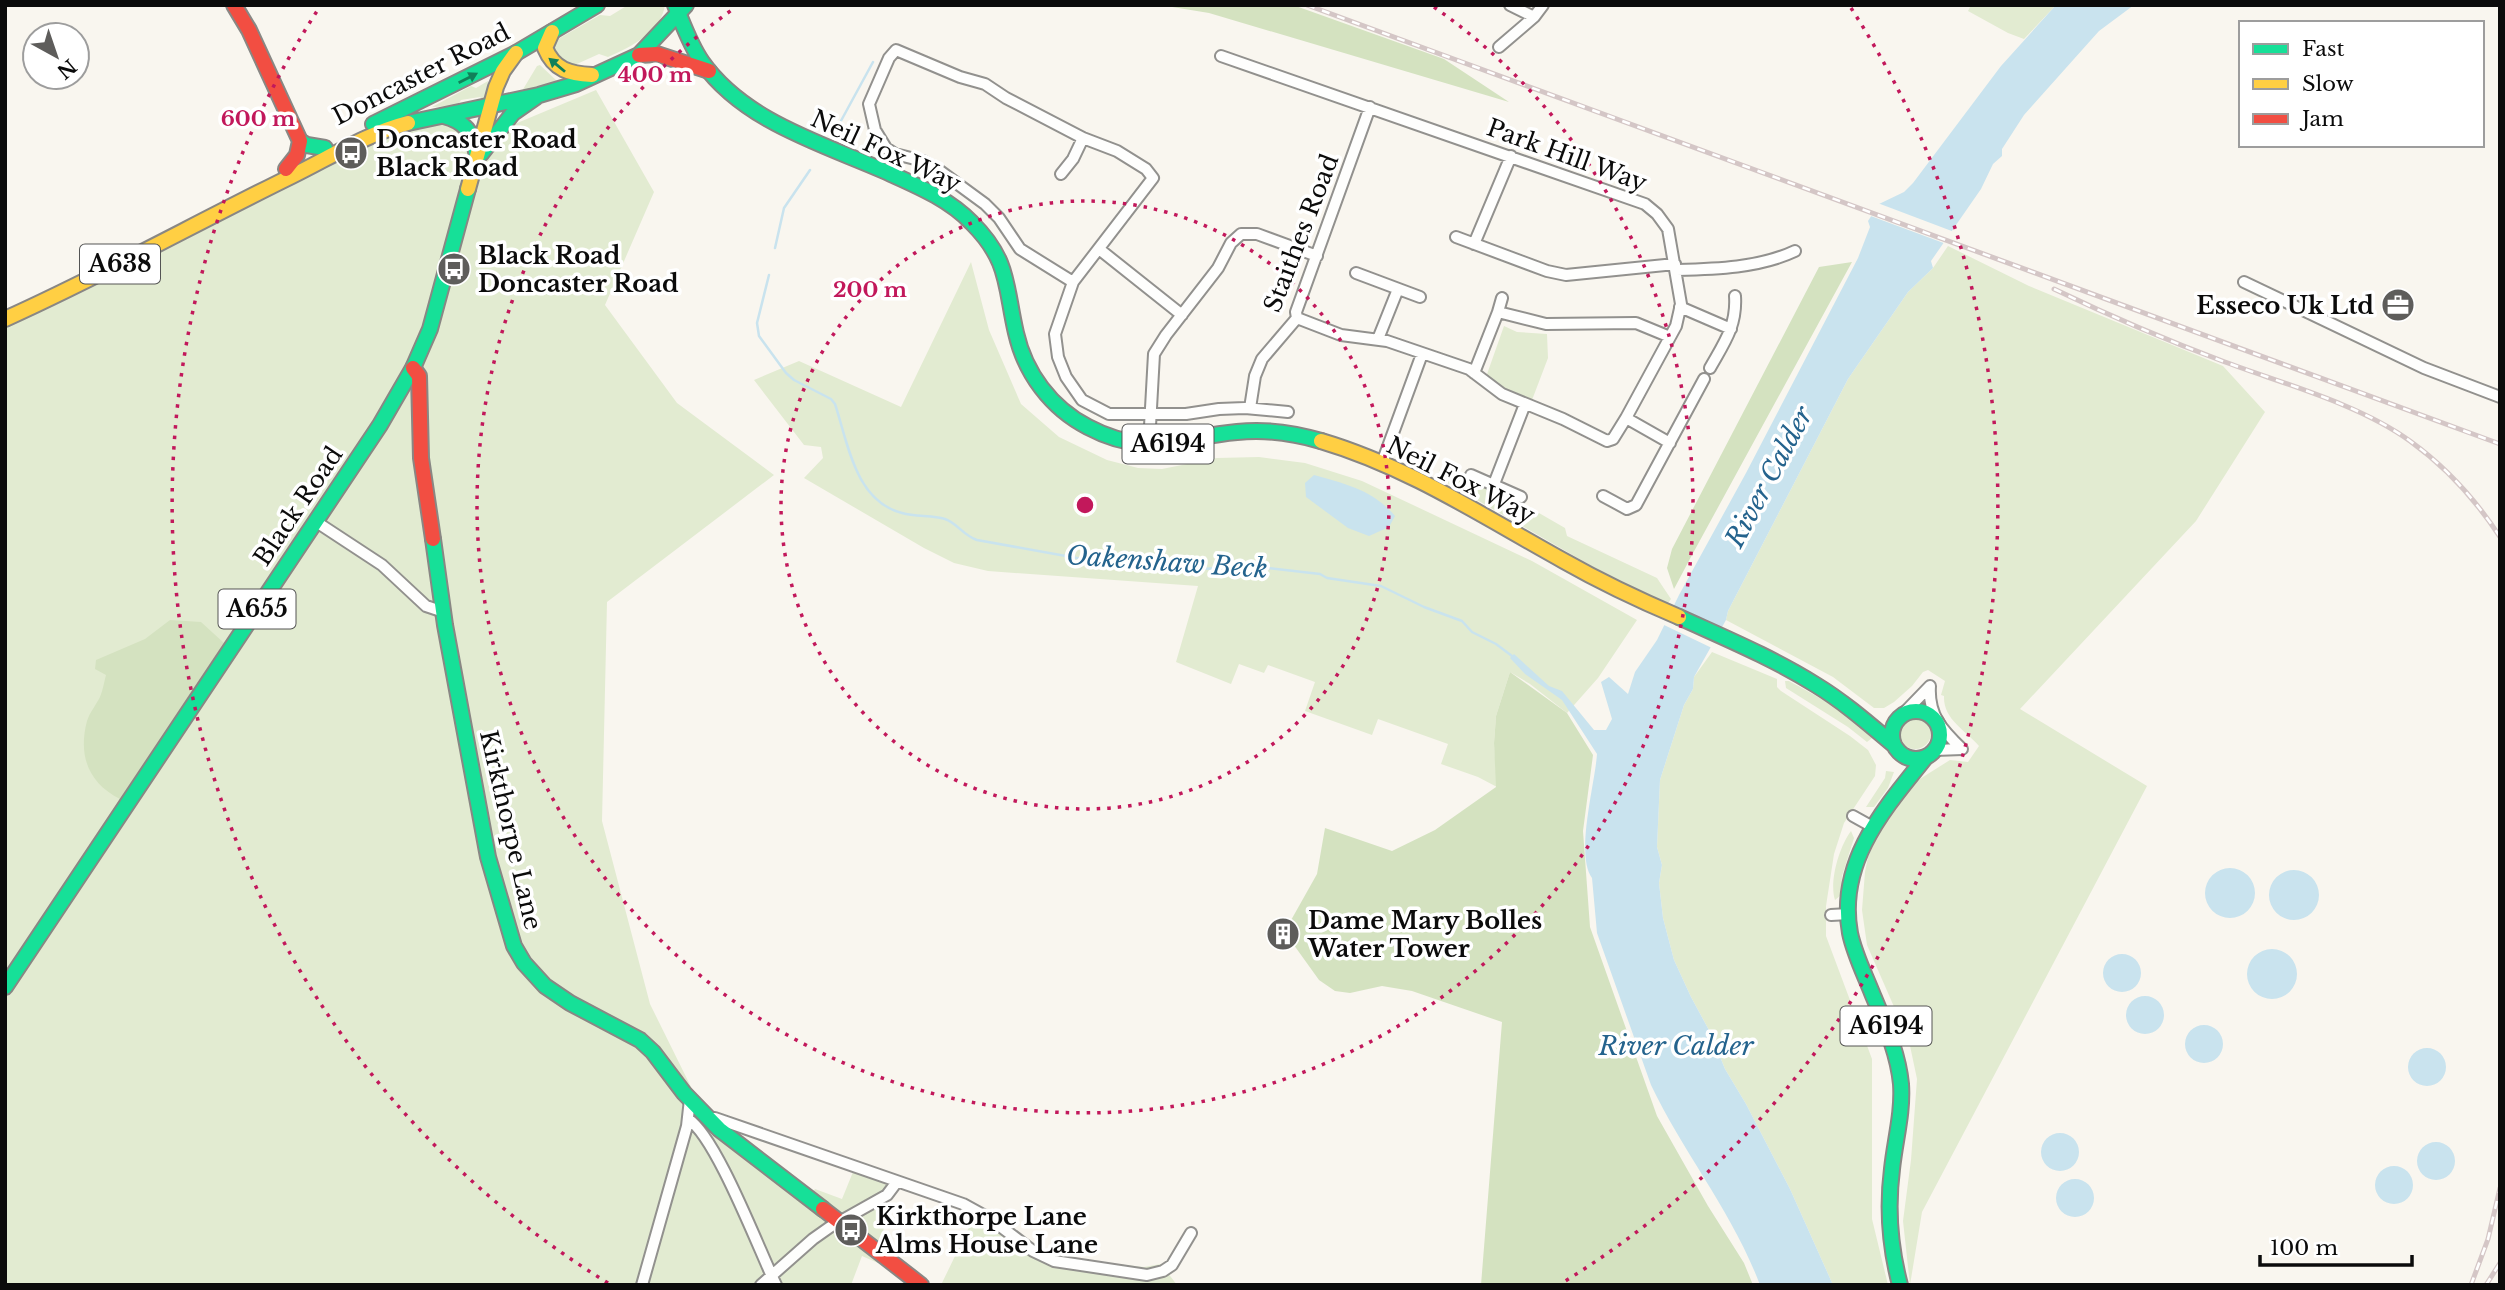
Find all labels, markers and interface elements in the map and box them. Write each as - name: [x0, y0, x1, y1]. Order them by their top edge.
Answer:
- street label: Doncaster Road: [328, 17, 514, 131]
- north arrow: [21, 21, 91, 91]
- legend: [2239, 21, 2484, 147]
- text: Fast: [2302, 36, 2344, 62]
- text: N: [52, 54, 81, 83]
- one-way arrow: [548, 57, 566, 72]
- text: 400 m: [618, 62, 692, 88]
- text: Slow: [2302, 71, 2354, 97]
- one-way arrow: [458, 72, 478, 83]
- street label: Neil Fox Way: [806, 104, 966, 199]
- text: 600 m: [221, 106, 295, 132]
- text: Jam: [2299, 106, 2344, 132]
- street label: Park Hill Way: [1483, 113, 1652, 198]
- place label: Doncaster Road Black Road: [376, 125, 577, 182]
- bus stop icon: Doncaster Road Black Road: [332, 134, 370, 172]
- street label: Staithes Road: [1258, 150, 1344, 316]
- place label: Black Road Doncaster Road: [478, 241, 679, 298]
- road number: A638: [80, 244, 160, 284]
- bus stop icon: Black Road Doncaster Road: [435, 250, 473, 288]
- text: 200 m: [833, 277, 907, 303]
- office icon: Esseco Uk Ltd: [2379, 286, 2417, 324]
- place label: Esseco Uk Ltd: [2196, 291, 2374, 320]
- water label: River Calder: [1718, 400, 1820, 554]
- road number: A6194: [1122, 424, 1214, 464]
- street label: Neil Fox Way: [1382, 430, 1540, 530]
- street label: Black Road: [248, 441, 348, 571]
- centre of rings: [1073, 493, 1097, 517]
- water label: Oakenshaw Beck: [1065, 539, 1269, 585]
- road number: A655: [218, 590, 296, 628]
- street label: Kirkthorpe Lane: [474, 727, 548, 933]
- place label: Dame Mary Bolles Water Tower: [1307, 906, 1542, 963]
- building icon: Dame Mary Bolles Water Tower: [1264, 915, 1302, 953]
- road number: A6194: [1840, 1007, 1932, 1046]
- water label: River Calder: [1598, 1030, 1754, 1062]
- place label: Kirkthorpe Lane Alms House Lane: [875, 1202, 1098, 1259]
- bus stop icon: Kirkthorpe Lane Alms House Lane: [832, 1211, 870, 1249]
- scale bar: [2260, 1224, 2412, 1268]
- text: 100 m: [2270, 1235, 2338, 1261]

